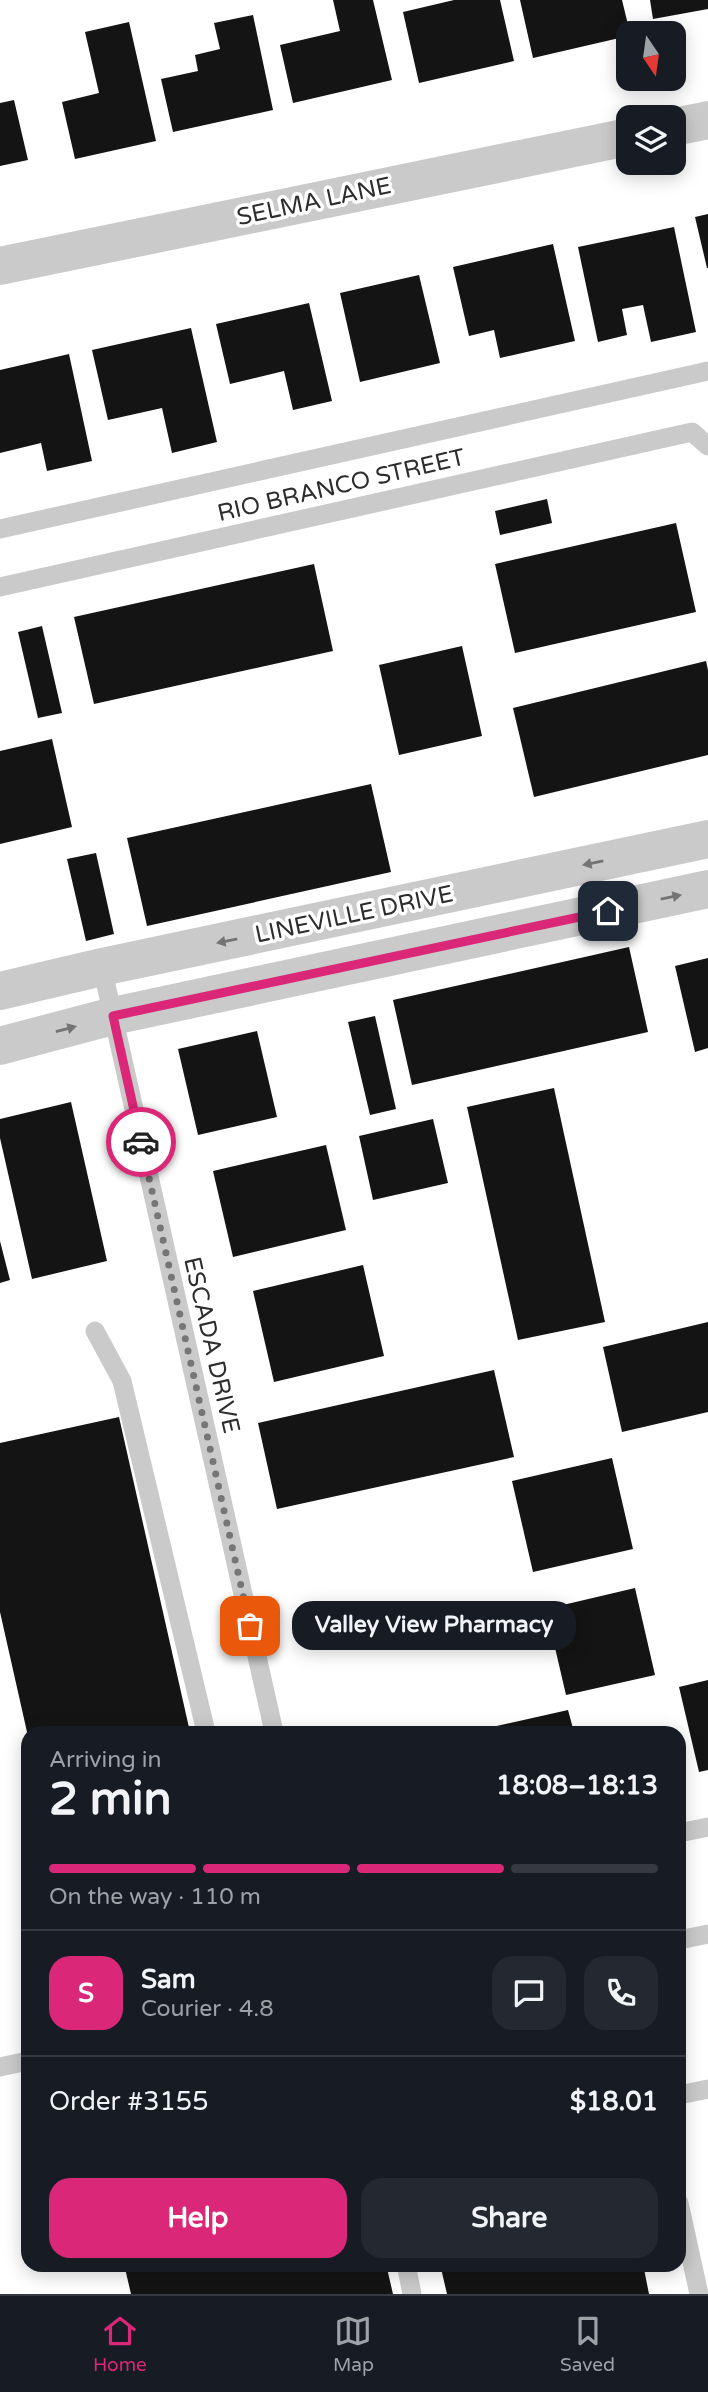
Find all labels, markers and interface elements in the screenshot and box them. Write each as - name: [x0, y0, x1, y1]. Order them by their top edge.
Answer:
- north arrow: [616, 21, 686, 91]
- map controls: [616, 21, 686, 175]
- button: layers: [616, 105, 686, 175]
- street label: SELMA LANE: [234, 171, 394, 232]
- street label: RIO BRANCO STREET: [214, 443, 468, 528]
- one-way arrow: [582, 858, 604, 869]
- street label: LINEVILLE DRIVE: [252, 879, 456, 950]
- pin: [578, 881, 638, 941]
- icon: home: [589, 892, 627, 930]
- one-way arrow: [660, 892, 682, 903]
- one-way arrow: [216, 935, 238, 946]
- one-way arrow: [56, 1023, 77, 1033]
- courier: [106, 1107, 176, 1177]
- icon: car: [122, 1123, 160, 1161]
- street label: ESCADA DRIVE: [177, 1254, 246, 1436]
- pin: [220, 1596, 280, 1656]
- callout: Valley View Pharmacy: [292, 1602, 576, 1650]
- icon: bag: [231, 1607, 269, 1645]
- text: Valley View Pharmacy: [315, 1611, 553, 1639]
- text: Arriving in: [49, 1746, 162, 1774]
- text: 18:08–18:13: [496, 1770, 658, 1801]
- text: 2 min: [49, 1772, 172, 1827]
- text: On the way · 110 m: [49, 1883, 261, 1911]
- button: chat: [492, 1956, 566, 2030]
- button: phone: [584, 1956, 658, 2030]
- text: Sam: [141, 1964, 196, 1995]
- text: S: [78, 1978, 94, 2009]
- text: Courier · 4.8: [141, 1995, 274, 2023]
- text: Order #3155: [49, 2086, 209, 2117]
- text: $18.01: [570, 2086, 658, 2117]
- button: Help: [49, 2178, 347, 2258]
- button: Share: [361, 2178, 658, 2258]
- tab: Home: [93, 2312, 147, 2376]
- tab: Map: [333, 2312, 374, 2376]
- tab: Saved: [560, 2312, 615, 2376]

